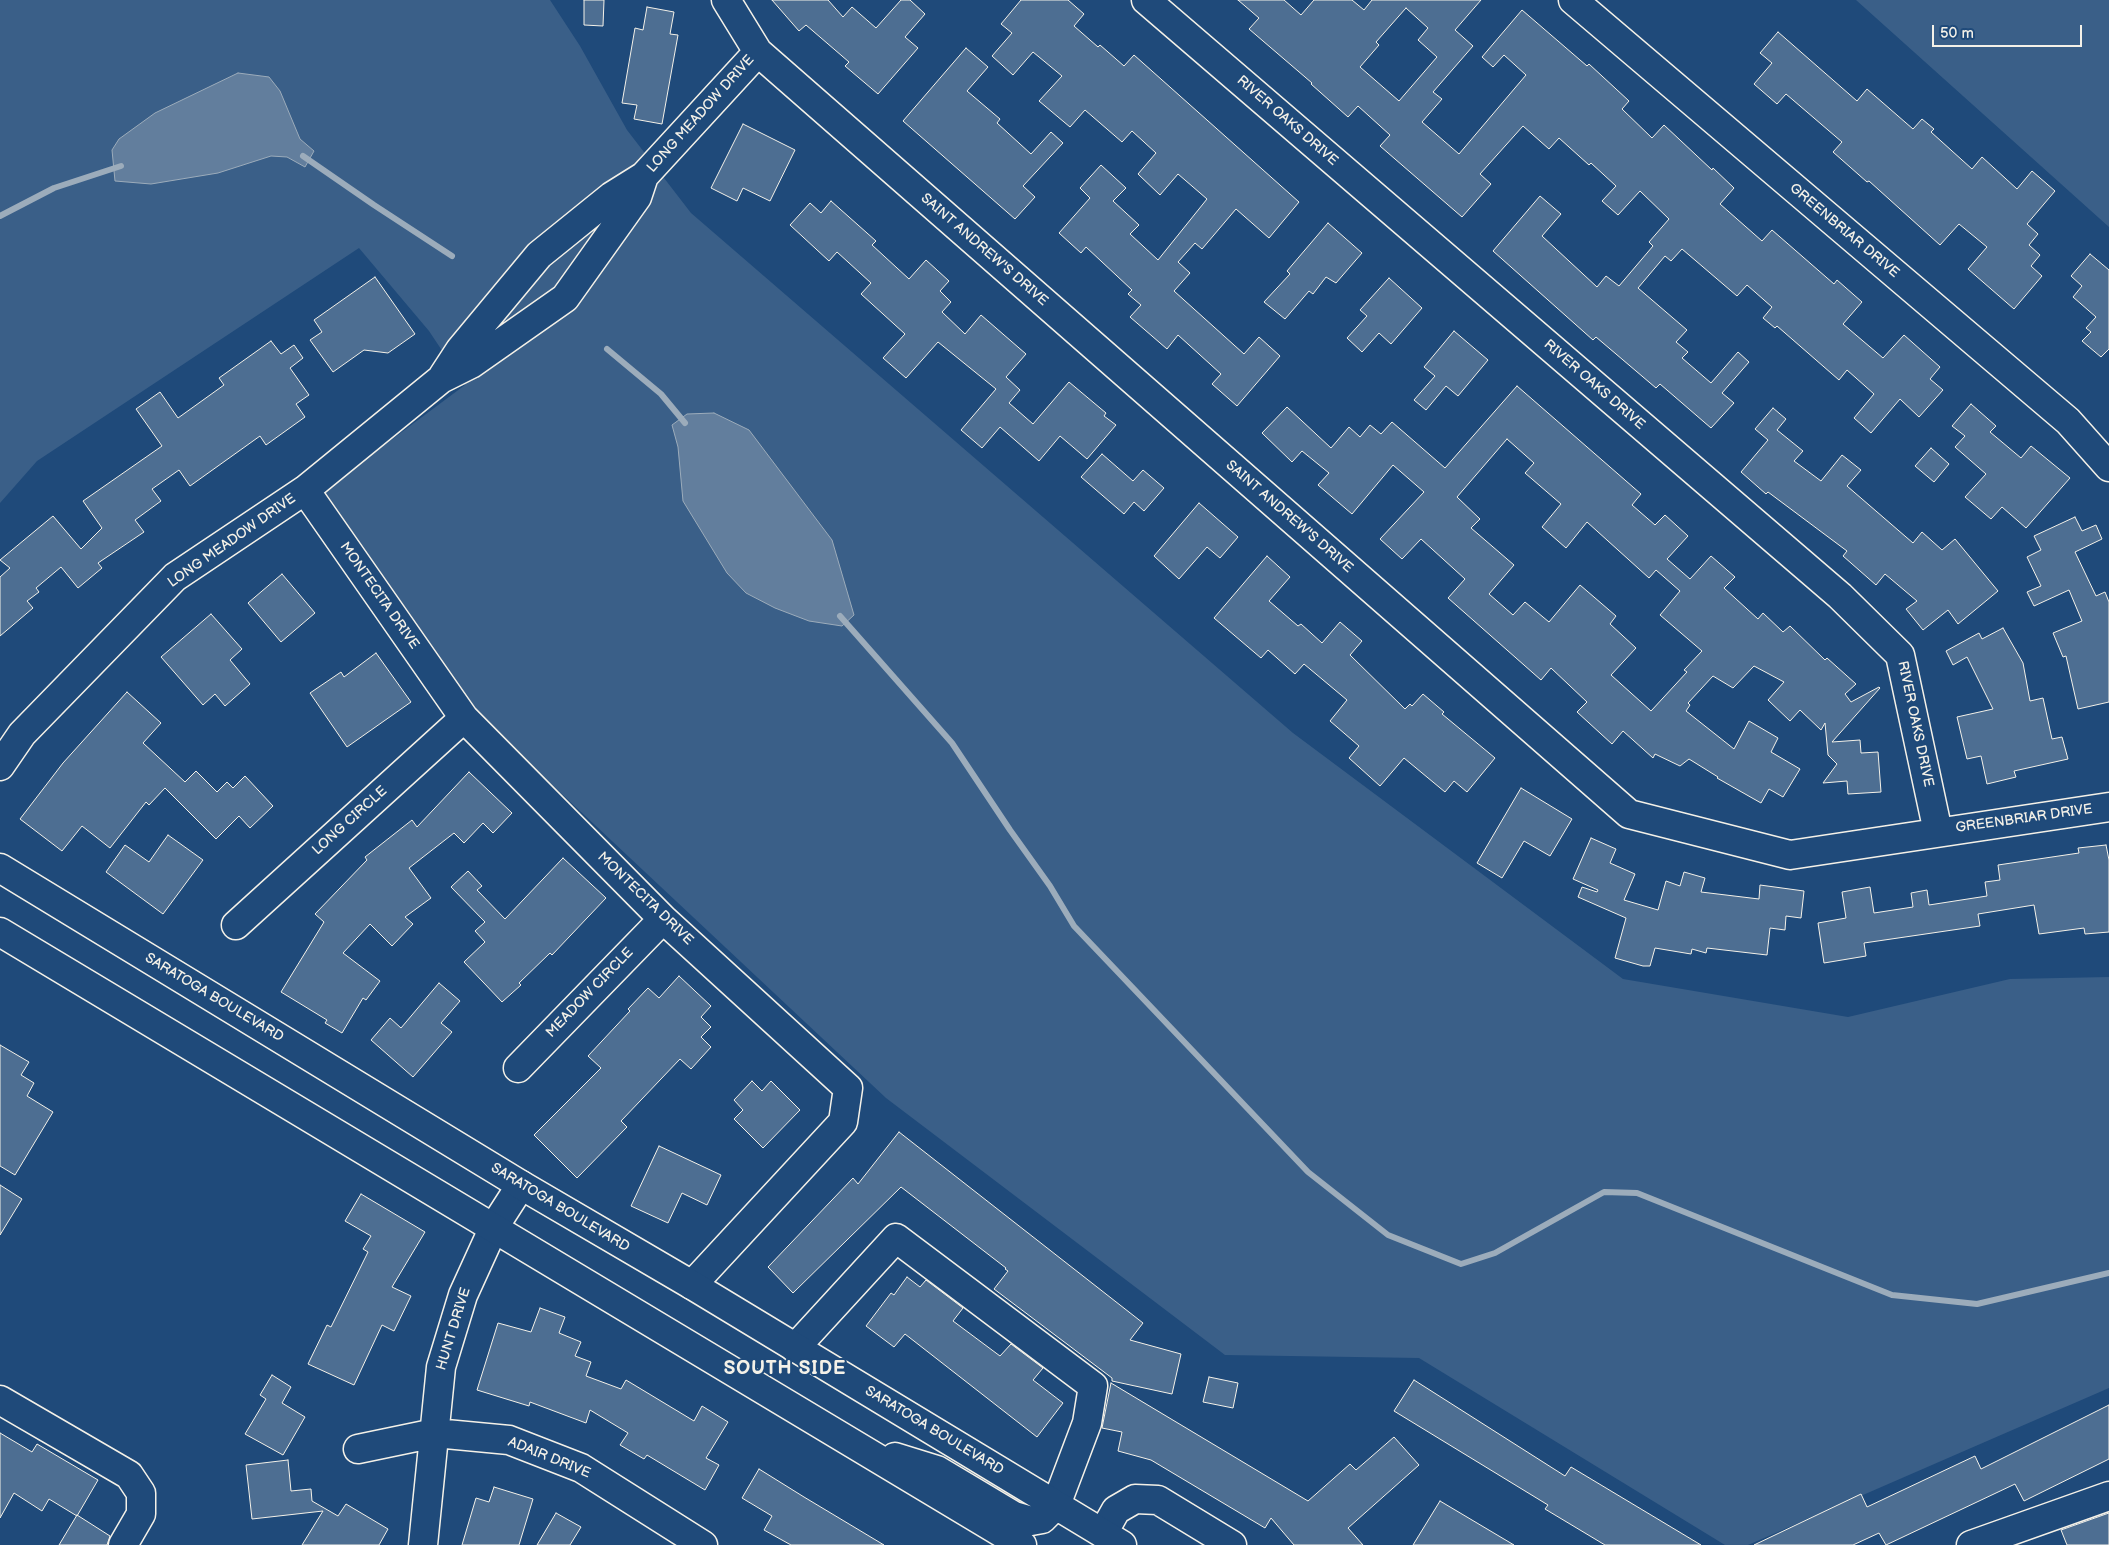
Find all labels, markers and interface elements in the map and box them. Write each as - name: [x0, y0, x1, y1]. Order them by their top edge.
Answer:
- scale bar: [1934, 15, 2084, 47]
- text: 50 m: [1940, 24, 1974, 43]
- street label: LONG MEADOW DRIVE: [644, 52, 758, 176]
- street label: RIVER OAKS DRIVE: [1233, 73, 1341, 169]
- street label: GREENBRIAR DRIVE: [1786, 180, 1902, 282]
- street label: SAINT ANDREW'S DRIVE: [917, 190, 1051, 310]
- street label: RIVER OAKS DRIVE: [1540, 337, 1648, 433]
- street label: SAINT ANDREW'S DRIVE: [1222, 457, 1356, 577]
- street label: LONG MEADOW DRIVE: [165, 490, 299, 592]
- street label: MONTECITA DRIVE: [336, 539, 422, 653]
- street label: RIVER OAKS DRIVE: [1893, 659, 1937, 789]
- street label: LONG CIRCLE: [309, 783, 391, 859]
- street label: GREENBRIAR DRIVE: [1955, 801, 2093, 837]
- street label: MONTECITA DRIVE: [594, 849, 696, 949]
- street label: MEADOW CIRCLE: [543, 945, 637, 1041]
- street label: SARATOGA BOULEVARD: [142, 950, 286, 1046]
- street label: SARATOGA BOULEVARD: [488, 1160, 632, 1256]
- street label: HUNT DRIVE: [433, 1286, 475, 1372]
- district label: SOUTH SIDE: [722, 1358, 848, 1380]
- street label: SARATOGA BOULEVARD: [862, 1383, 1006, 1479]
- street label: ADAIR DRIVE: [505, 1434, 593, 1482]

